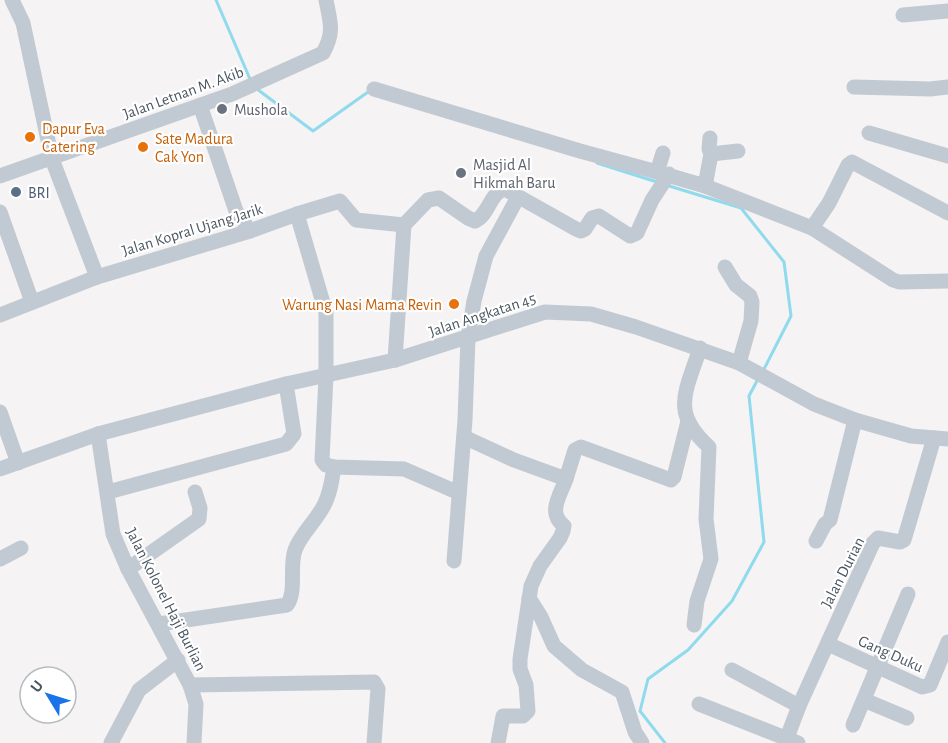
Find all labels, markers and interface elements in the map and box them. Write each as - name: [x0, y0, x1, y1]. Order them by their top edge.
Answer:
- street label: Jalan Letnan M. Akib: [121, 64, 246, 122]
- marker: Mushola: [215, 102, 229, 116]
- place label: Mushola: [234, 102, 288, 118]
- place label: Dapur Eva Catering: [42, 121, 105, 155]
- marker: Dapur Eva Catering: [23, 130, 37, 144]
- place label: Sate Madura Cak Yon: [155, 131, 233, 165]
- marker: Sate Madura Cak Yon: [136, 140, 150, 154]
- place label: Masjid Al Hikmah Baru: [473, 157, 555, 191]
- marker: Masjid Al Hikmah Baru: [454, 166, 468, 180]
- marker: BRI: [9, 185, 23, 199]
- place label: BRI: [28, 185, 50, 201]
- street label: Jalan Kopral Ujang Jarik: [120, 201, 265, 260]
- street label: Jalan Angkatan 45: [427, 290, 538, 340]
- place label: Warung Nasi Mama Revin: [282, 297, 442, 313]
- marker: Warung Nasi Mama Revin: [447, 297, 461, 311]
- street label: Jalan Kolonel Haji Burlian: [122, 525, 209, 674]
- street label: Jalan Durian: [818, 535, 867, 610]
- street label: Gang Duku: [856, 633, 926, 675]
- north arrow: [18, 665, 78, 725]
- text: U: [28, 677, 46, 695]

